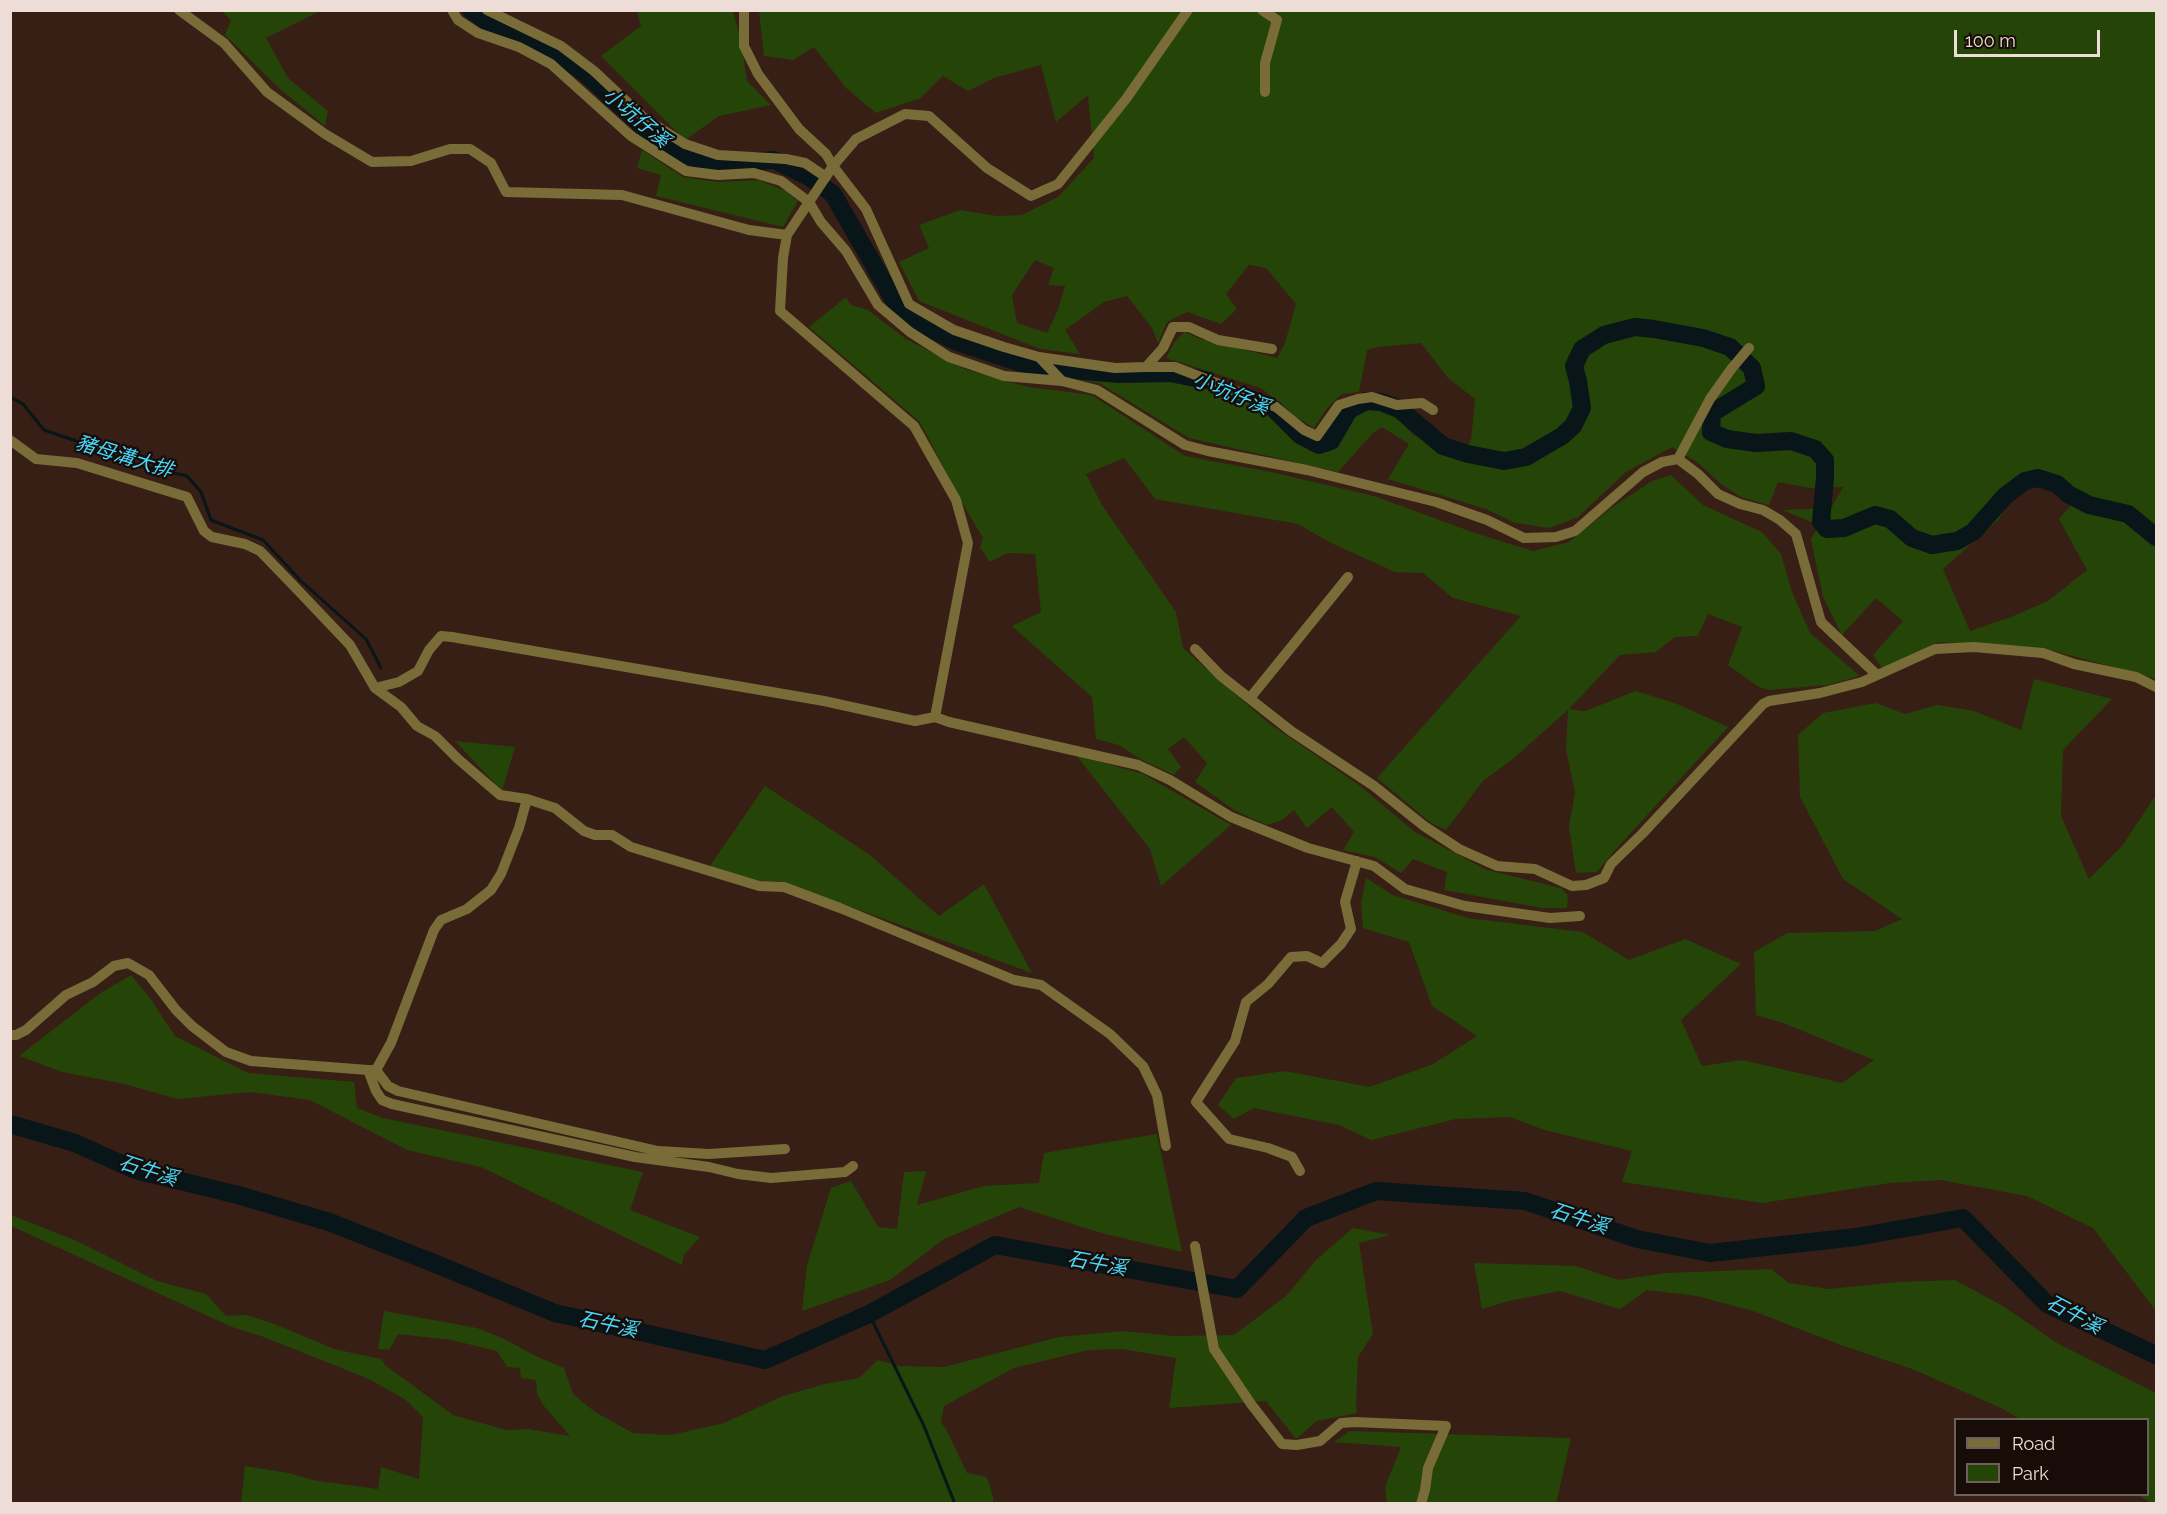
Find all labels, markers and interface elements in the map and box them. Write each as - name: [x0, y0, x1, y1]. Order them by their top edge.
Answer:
- scale bar: [1957, 18, 2102, 56]
- text: 100 m: [1965, 30, 2016, 51]
- water label: 小坑仔溪: [598, 83, 674, 153]
- water label: 小坑仔溪: [1189, 368, 1273, 420]
- water label: 豬母溝大排: [73, 431, 175, 483]
- water label: 石牛溪: [116, 1150, 180, 1192]
- water label: 石牛溪: [1547, 1198, 1611, 1240]
- water label: 石牛溪: [1065, 1247, 1129, 1281]
- water label: 石牛溪: [2042, 1290, 2106, 1340]
- water label: 石牛溪: [576, 1307, 640, 1343]
- legend: [1954, 1418, 2149, 1496]
- text: Road: [2012, 1433, 2055, 1454]
- text: Park: [2012, 1463, 2049, 1484]

